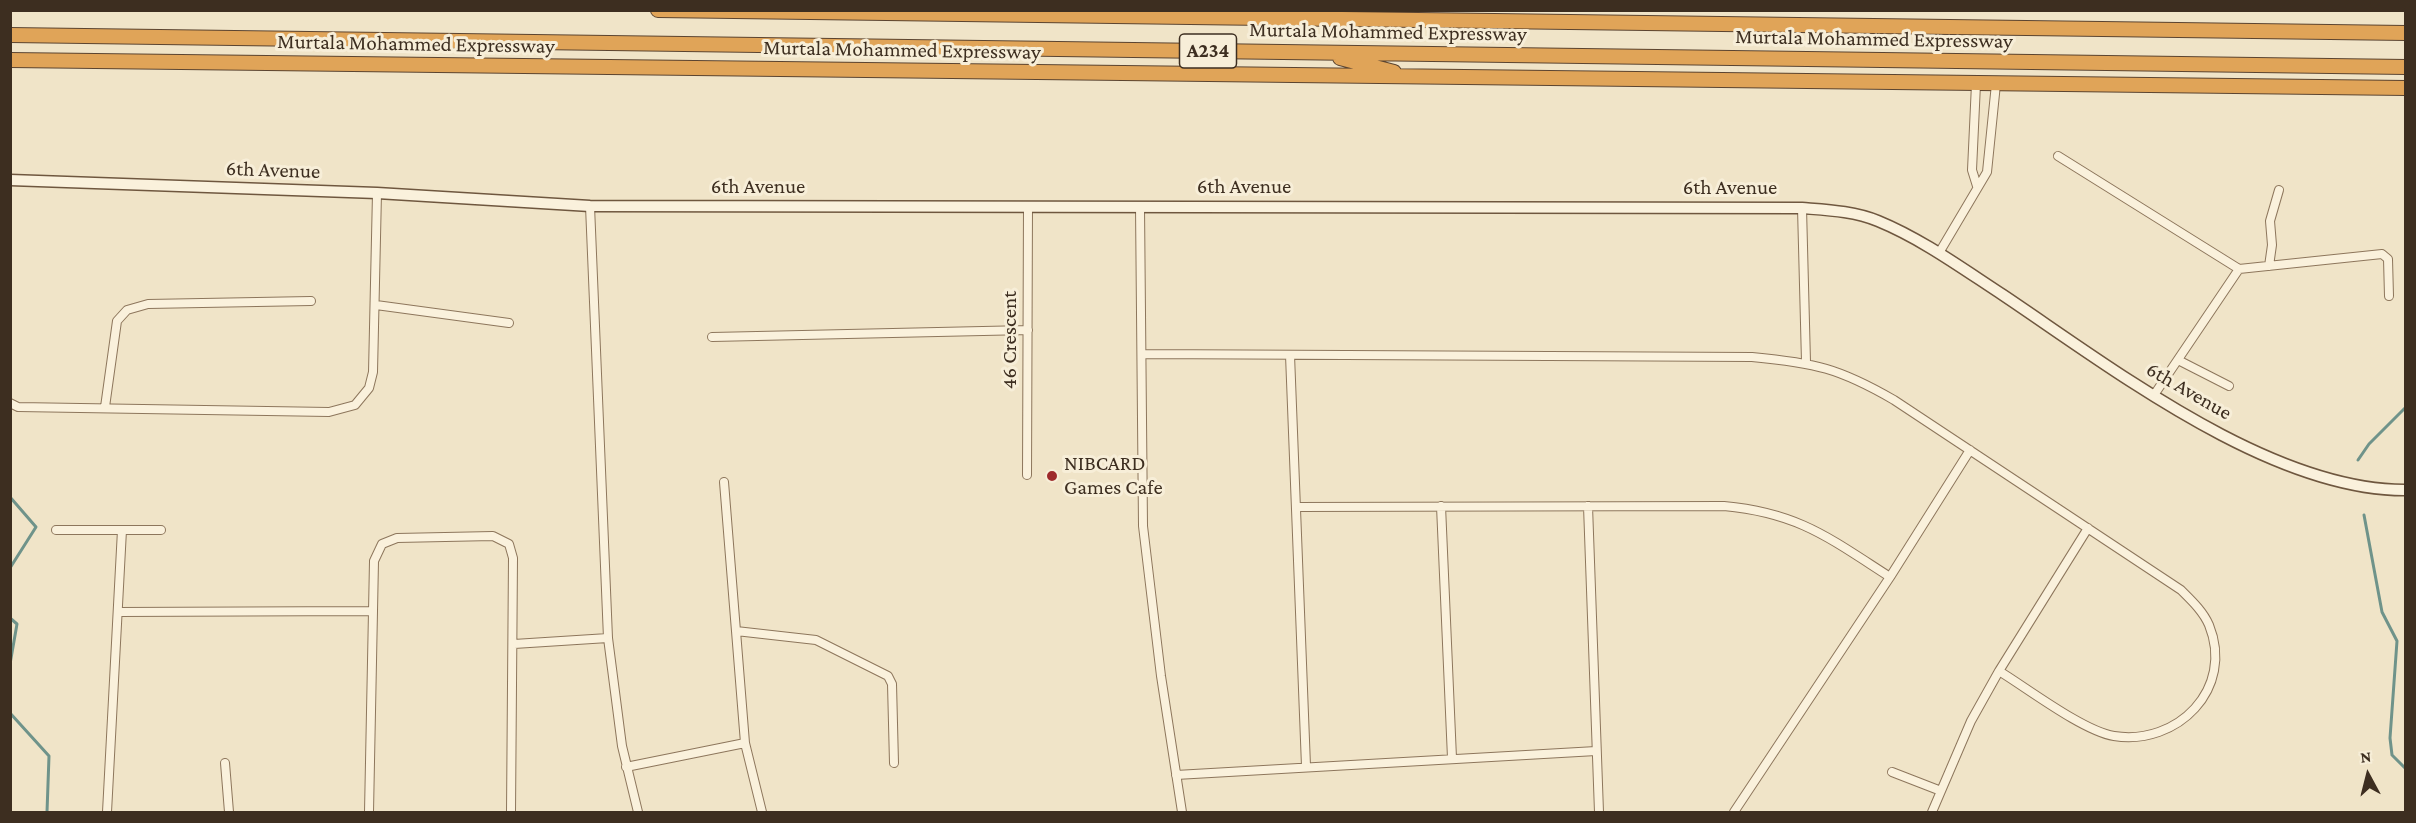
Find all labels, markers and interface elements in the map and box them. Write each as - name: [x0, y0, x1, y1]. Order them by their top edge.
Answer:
- street label: Murtala Mohammed Expressway: [1249, 17, 1527, 47]
- street label: Murtala Mohammed Expressway: [1735, 24, 2013, 54]
- street label: Murtala Mohammed Expressway: [277, 29, 555, 59]
- road number: A234: [1180, 34, 1236, 68]
- street label: Murtala Mohammed Expressway: [763, 35, 1041, 65]
- street label: 6th Avenue: [225, 156, 321, 184]
- street label: 6th Avenue: [711, 174, 805, 200]
- street label: 6th Avenue: [1197, 174, 1291, 200]
- street label: 6th Avenue: [1683, 175, 1777, 201]
- street label: 46 Crescent: [997, 291, 1023, 389]
- street label: 6th Avenue: [2142, 356, 2236, 426]
- place label: NIBCARD Games Cafe: [1064, 451, 1163, 501]
- marker: NIBCARD Games Cafe: [1045, 469, 1059, 483]
- north arrow: [2338, 745, 2398, 805]
- text: N: [2359, 748, 2372, 766]

